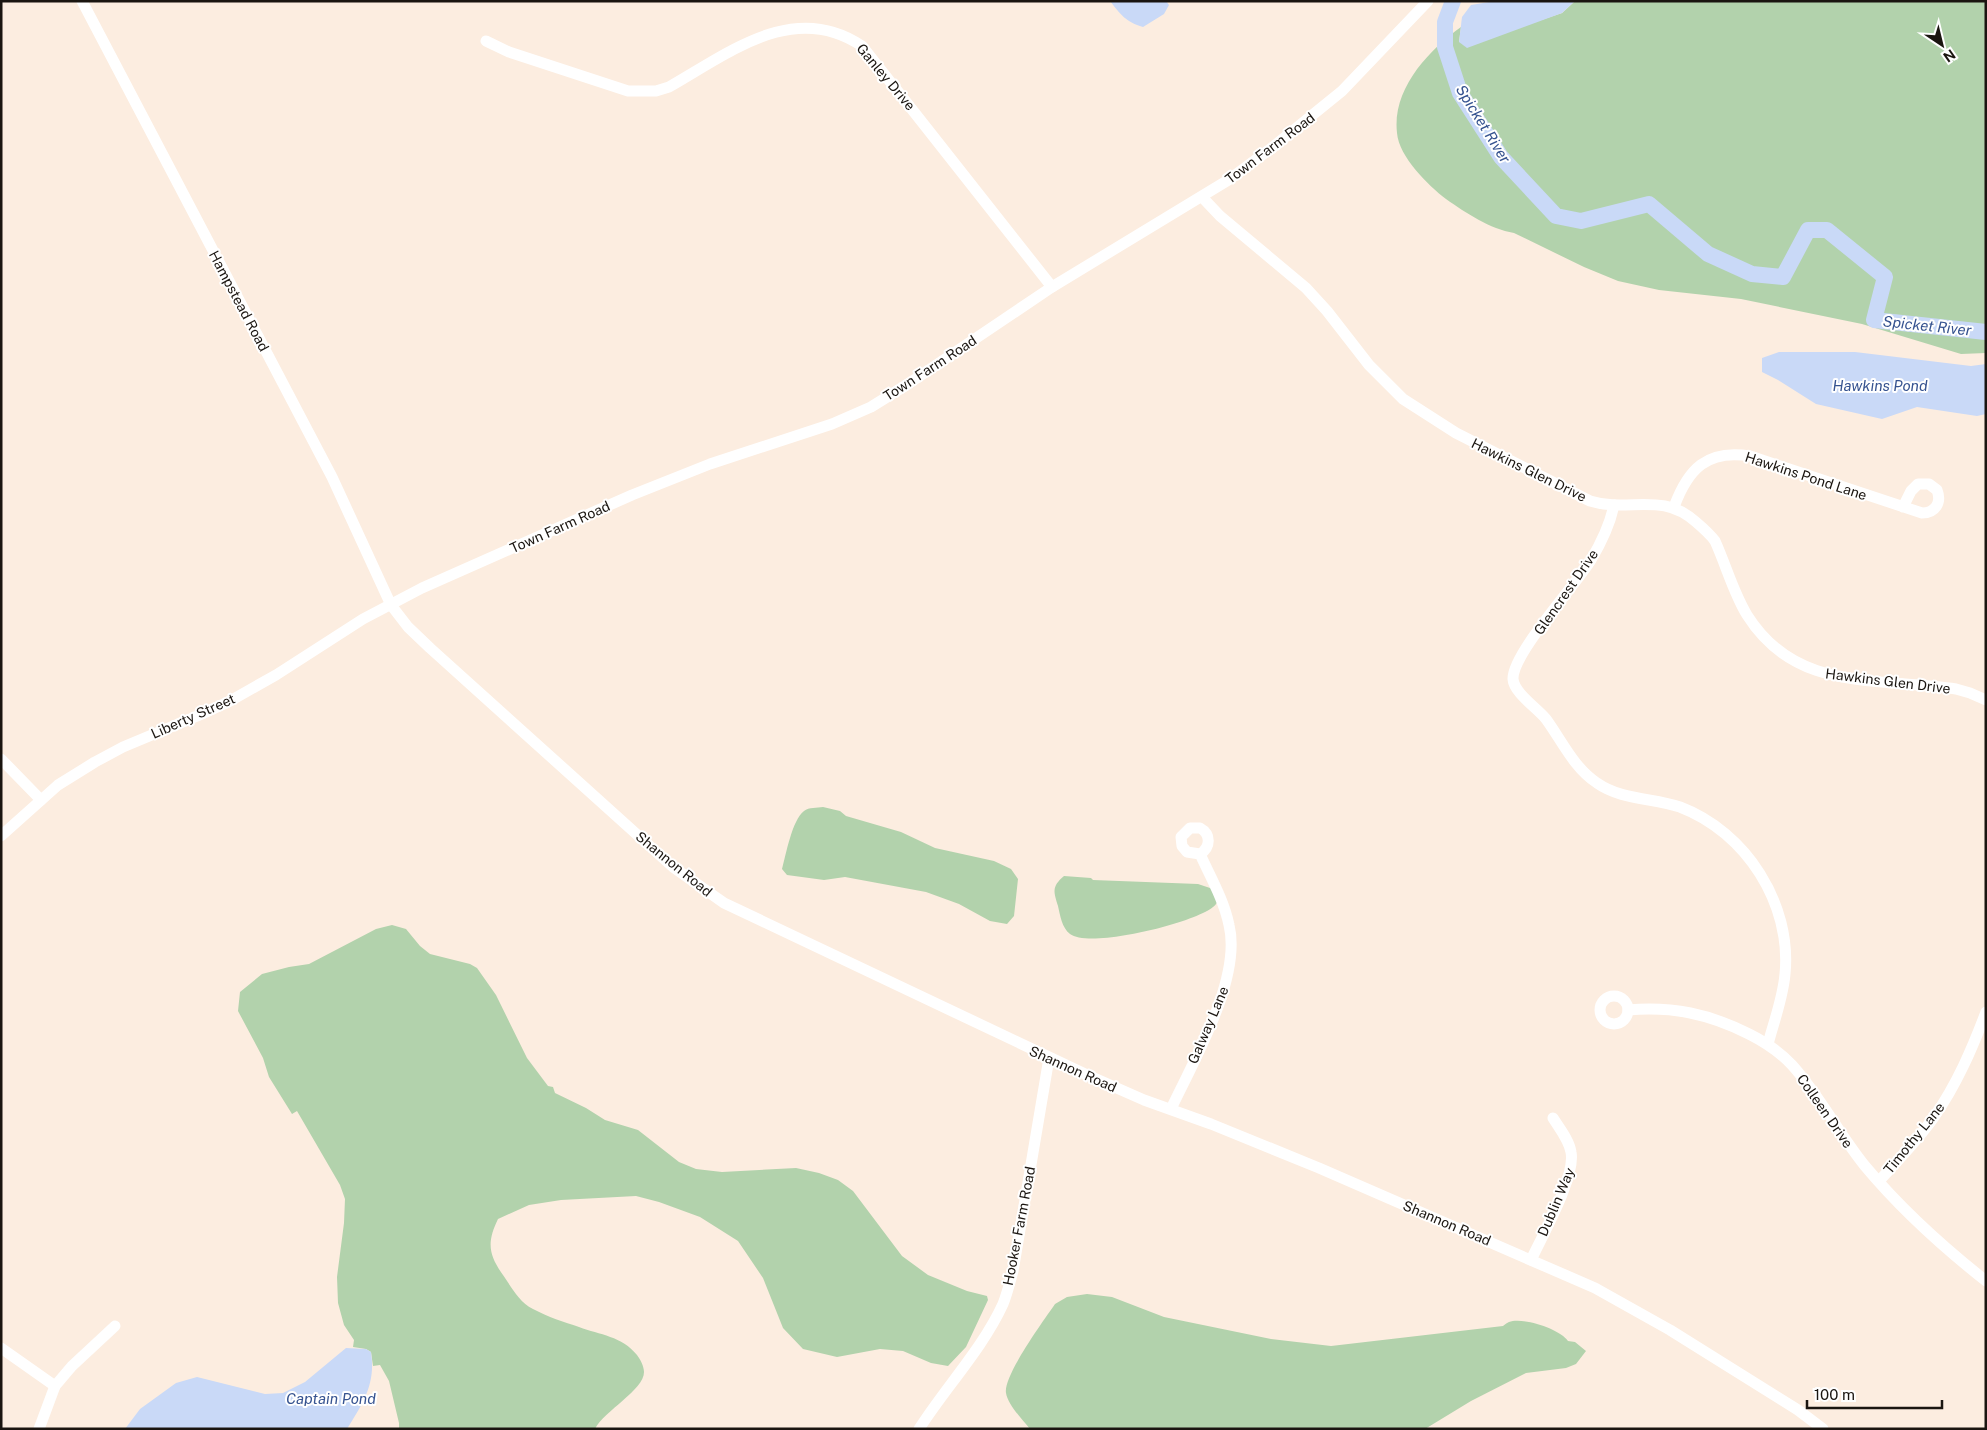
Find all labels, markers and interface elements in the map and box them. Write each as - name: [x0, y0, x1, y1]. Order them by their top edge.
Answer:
- north arrow: [1917, 20, 1967, 70]
- street label: Ganley Drive: [853, 40, 919, 114]
- text: N: [1940, 46, 1959, 65]
- water label: Spicket River: [1453, 81, 1514, 166]
- street label: Town Farm Road: [1222, 109, 1318, 187]
- street label: Hampstead Road: [206, 248, 272, 354]
- water label: Spicket River: [1882, 312, 1973, 339]
- street label: Town Farm Road: [881, 332, 979, 404]
- water label: Hawkins Pond: [1832, 377, 1928, 394]
- street label: Hawkins Glen Drive: [1469, 435, 1589, 505]
- street label: Hawkins Pond Lane: [1743, 449, 1869, 503]
- street label: Town Farm Road: [508, 498, 612, 556]
- street label: Glencrest Drive: [1531, 546, 1601, 638]
- street label: Hawkins Glen Drive: [1824, 665, 1952, 697]
- street label: Liberty Street: [148, 690, 238, 742]
- street label: Shannon Road: [632, 828, 716, 900]
- street label: Galway Lane: [1184, 984, 1232, 1066]
- street label: Shannon Road: [1027, 1043, 1119, 1095]
- street label: Colleen Drive: [1794, 1071, 1856, 1151]
- street label: Timothy Lane: [1880, 1099, 1948, 1177]
- street label: Hooker Farm Road: [1000, 1165, 1038, 1287]
- street label: Dublin Way: [1534, 1165, 1578, 1239]
- street label: Shannon Road: [1401, 1197, 1493, 1249]
- scale bar: [1807, 1378, 1942, 1410]
- text: 100 m: [1814, 1386, 1855, 1403]
- water label: Captain Pond: [286, 1390, 376, 1407]

